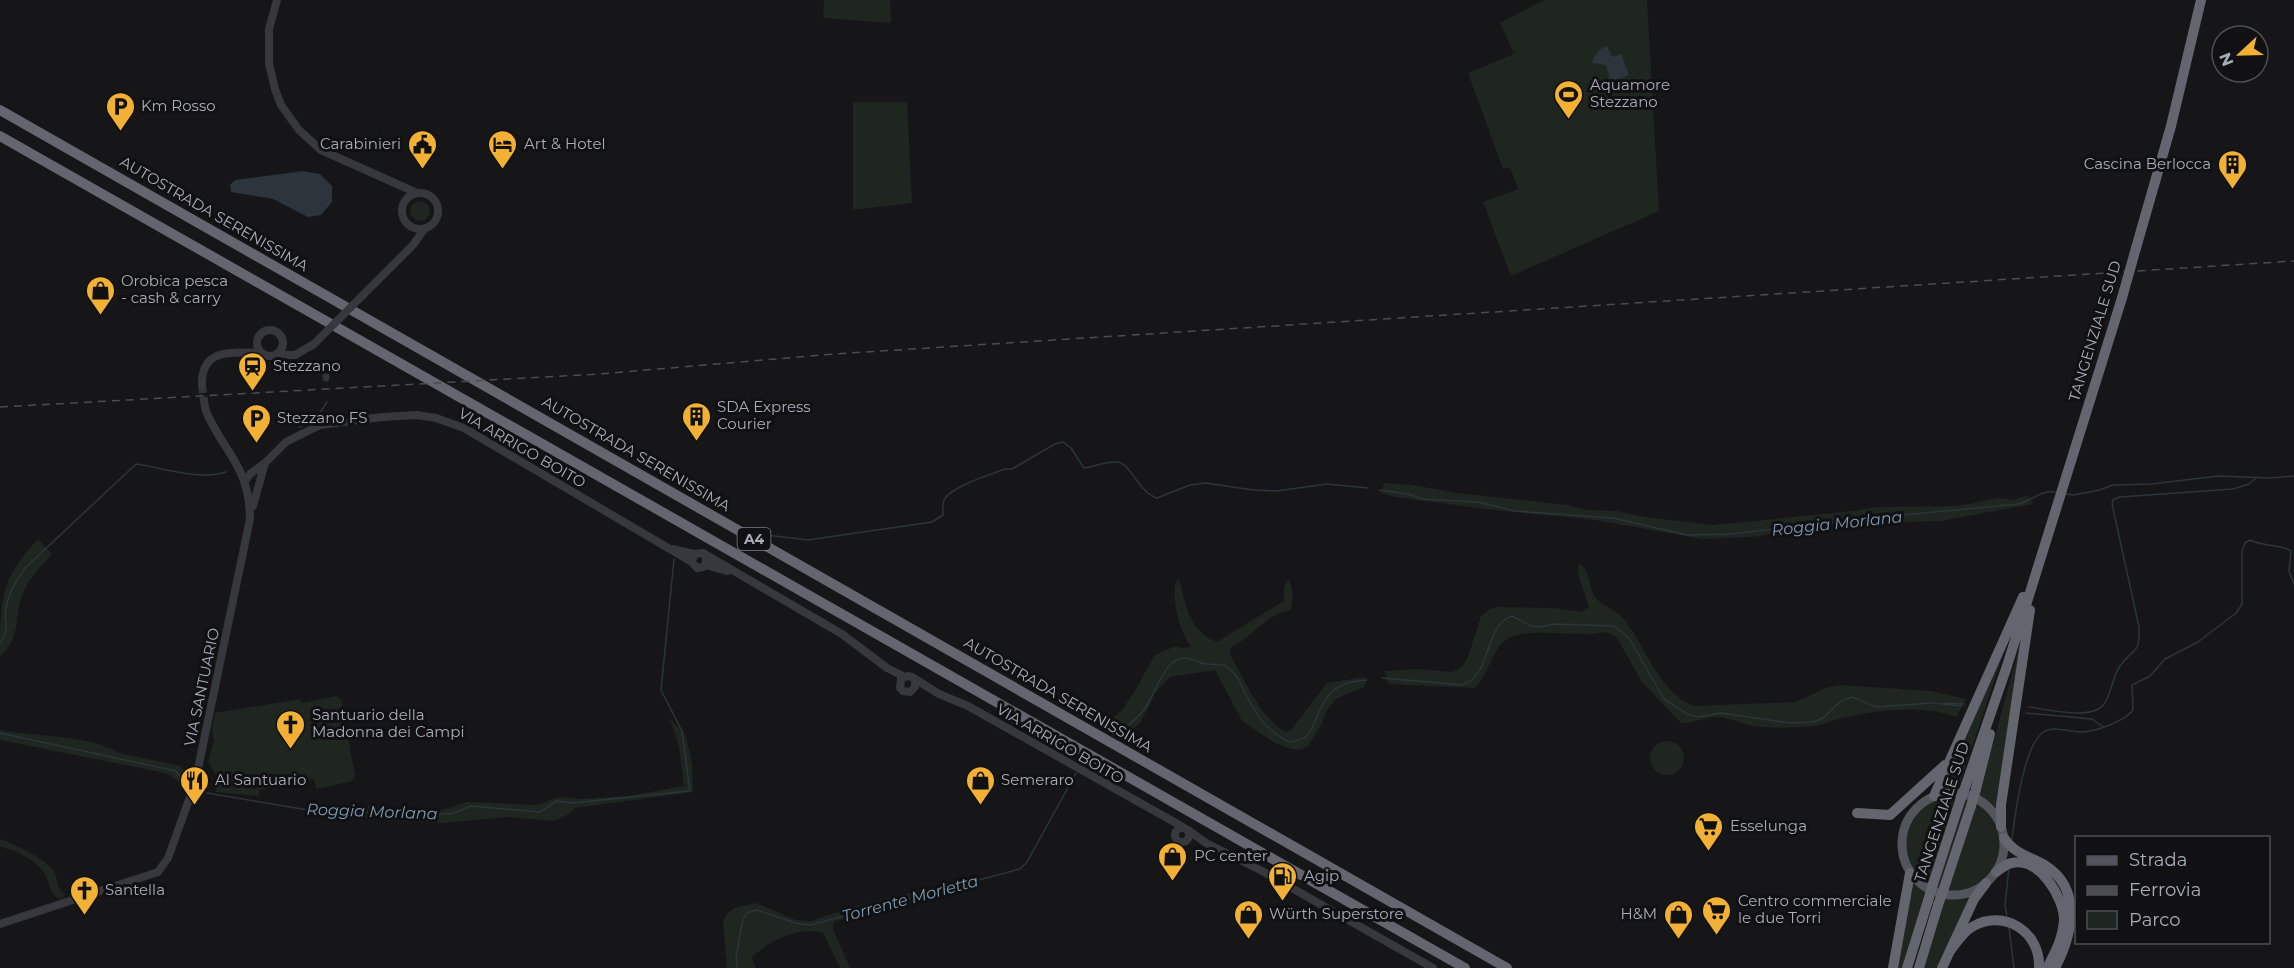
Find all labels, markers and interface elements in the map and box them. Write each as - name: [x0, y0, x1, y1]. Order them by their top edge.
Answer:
- north arrow: [2210, 24, 2270, 84]
- text: N: [2215, 50, 2238, 69]
- place label: Aquamore Stezzano: [1590, 75, 1670, 111]
- sports icon: Aquamore Stezzano: [1553, 78, 1585, 120]
- parking icon: Km Rosso: [104, 90, 136, 132]
- place label: Km Rosso: [141, 96, 216, 115]
- public building icon: Carabinieri: [406, 128, 438, 170]
- hotel icon: Art & Hotel: [487, 128, 519, 170]
- place label: Carabinieri: [320, 134, 401, 153]
- place label: Art & Hotel: [524, 134, 605, 153]
- building icon: Cascina Berlocca: [2216, 148, 2248, 190]
- street label: AUTOSTRADA SERENISSIMA: [117, 152, 312, 276]
- place label: Cascina Berlocca: [2084, 154, 2211, 173]
- street label: TANGENZIALE SUD: [2064, 258, 2125, 404]
- place label: Orobica pesca - cash & carry: [121, 271, 228, 307]
- shop icon: Orobica pesca - cash & carry: [84, 274, 116, 316]
- station icon: Stezzano: [236, 350, 268, 392]
- place label: Stezzano: [273, 356, 341, 375]
- street label: AUTOSTRADA SERENISSIMA: [539, 392, 734, 516]
- place label: SDA Express Courier: [717, 397, 811, 433]
- building icon: SDA Express Courier: [680, 400, 712, 442]
- parking icon: Stezzano FS: [240, 402, 272, 444]
- street label: VIA ARRIGO BOITO: [455, 403, 589, 492]
- place label: Stezzano FS: [277, 408, 367, 427]
- water label: Roggia Morlana: [1771, 507, 1903, 540]
- road number: A4: [738, 528, 771, 550]
- street label: VIA SANTUARIO: [180, 626, 223, 748]
- street label: AUTOSTRADA SERENISSIMA: [961, 633, 1156, 757]
- street label: VIA ARRIGO BOITO: [993, 699, 1127, 788]
- place label: Santuario della Madonna dei Campi: [312, 705, 465, 741]
- church icon: Santuario della Madonna dei Campi: [275, 708, 307, 750]
- street label: TANGENZIALE SUD: [1910, 739, 1973, 884]
- restaurant icon: Al Santuario: [178, 764, 210, 806]
- shop icon: Semeraro: [964, 764, 996, 806]
- place label: Al Santuario: [215, 770, 306, 789]
- place label: Semeraro: [1001, 770, 1074, 789]
- water label: Roggia Morlana: [306, 800, 438, 823]
- supermarket icon: Esselunga: [1693, 810, 1725, 852]
- place label: Esselunga: [1730, 816, 1807, 835]
- legend: [2075, 836, 2270, 944]
- shop icon: PC center: [1157, 840, 1189, 882]
- place label: PC center: [1194, 846, 1268, 865]
- text: Strada: [2129, 849, 2187, 871]
- fuel station icon: Agip: [1267, 860, 1299, 902]
- place label: Agip: [1304, 866, 1339, 885]
- water label: Torrente Morletta: [840, 871, 980, 926]
- church icon: Santella: [68, 874, 100, 916]
- text: Ferrovia: [2129, 879, 2201, 901]
- place label: Santella: [105, 880, 165, 899]
- place label: Centro commerciale le due Torri: [1738, 891, 1891, 927]
- supermarket icon: Centro commerciale le due Torri: [1701, 894, 1733, 936]
- shop icon: Würth Superstore: [1232, 898, 1264, 940]
- shop icon: H&M: [1662, 898, 1694, 940]
- place label: Würth Superstore: [1269, 904, 1404, 923]
- place label: H&M: [1620, 904, 1657, 923]
- text: Parco: [2129, 909, 2181, 931]

